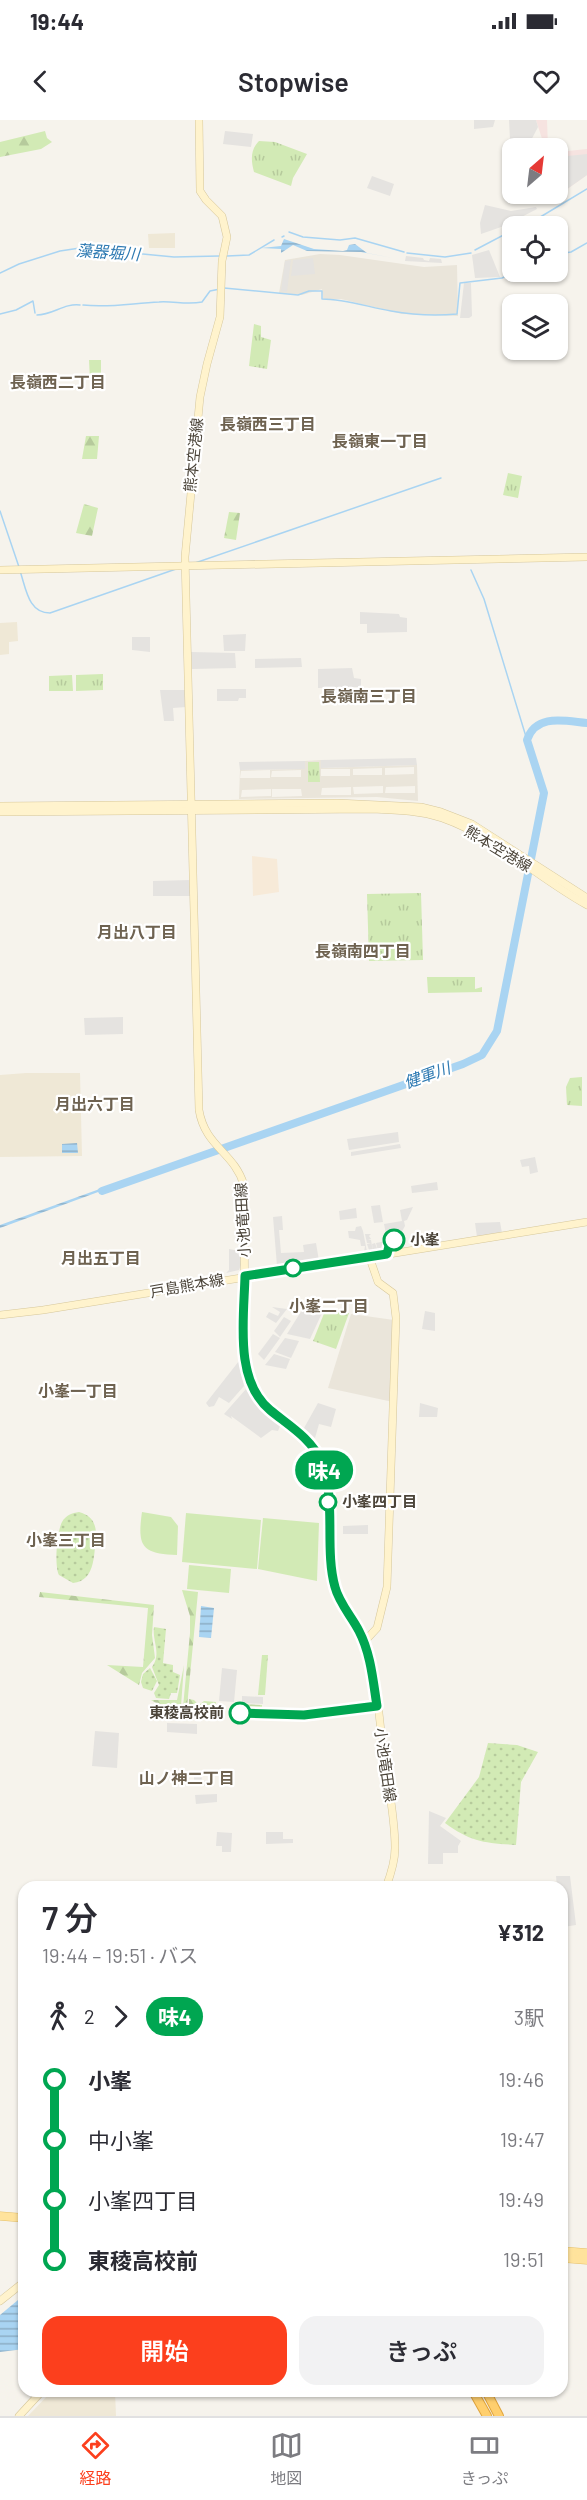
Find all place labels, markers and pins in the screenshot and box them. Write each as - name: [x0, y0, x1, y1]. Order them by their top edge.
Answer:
- marker: 小峯: [383, 1229, 405, 1251]
- place label: 小峯: [410, 1230, 440, 1248]
- unlabelled marker: [284, 1259, 302, 1277]
- place label: 小峯四丁目: [342, 1492, 417, 1510]
- marker: 小峯四丁目: [319, 1493, 337, 1511]
- marker: 東稜高校前: [229, 1702, 251, 1724]
- place label: 東稜高校前: [149, 1703, 224, 1721]

